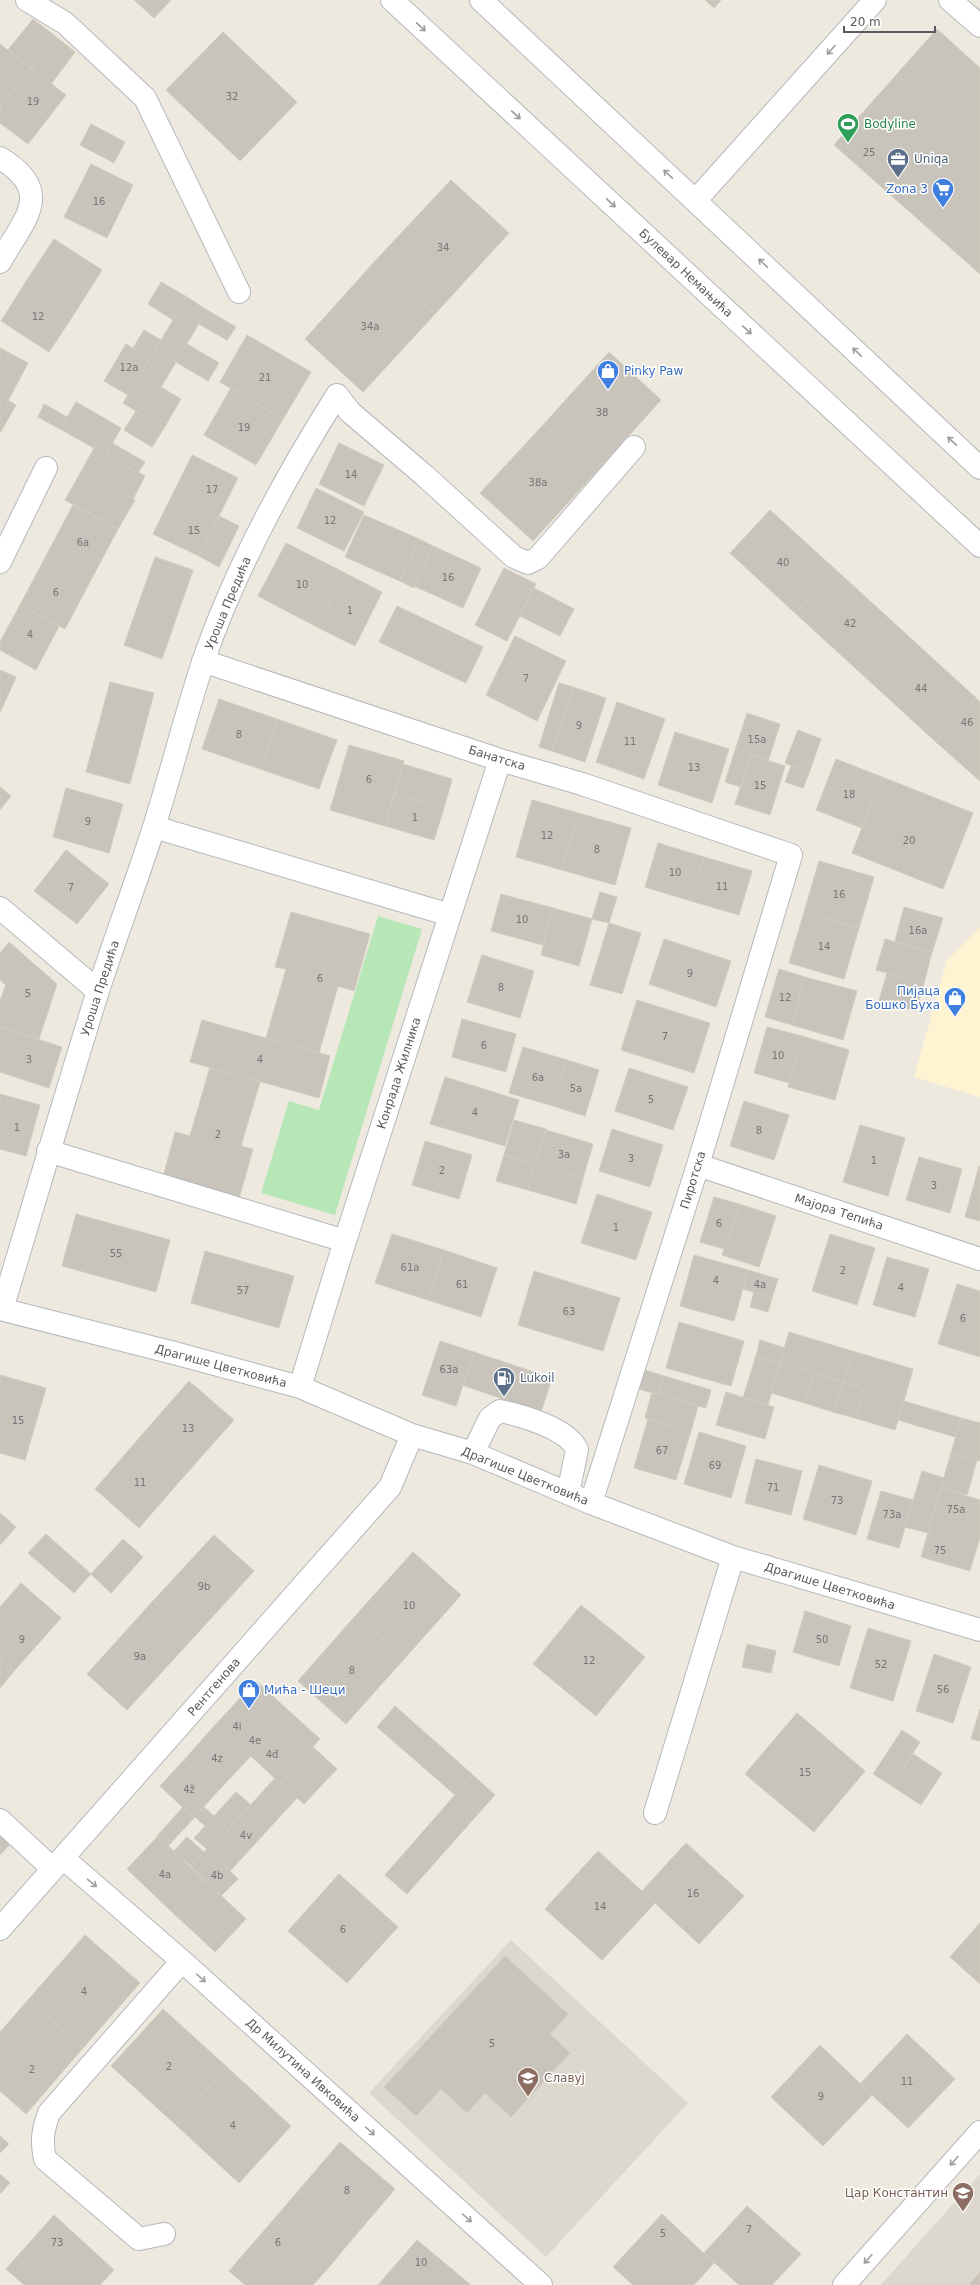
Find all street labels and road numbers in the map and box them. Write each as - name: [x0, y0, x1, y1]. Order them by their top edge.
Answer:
- street label: Булевар Немањића: [636, 226, 736, 320]
- street label: Уроша Предића: [202, 554, 254, 652]
- street label: Банатска: [467, 743, 527, 773]
- street label: Уроша Предића: [78, 938, 122, 1038]
- street label: Конрада Жилника: [374, 1015, 424, 1131]
- street label: Пиротска: [678, 1149, 708, 1211]
- street label: Мајора Тепића: [793, 1191, 885, 1233]
- street label: Драгише Цветковића: [153, 1342, 289, 1390]
- street label: Драгише Цветковића: [459, 1444, 591, 1508]
- street label: Драгише Цветковића: [763, 1559, 897, 1613]
- street label: Рентгенова: [185, 1655, 243, 1719]
- street label: Др Милутина Ивковића: [243, 2015, 363, 2125]

